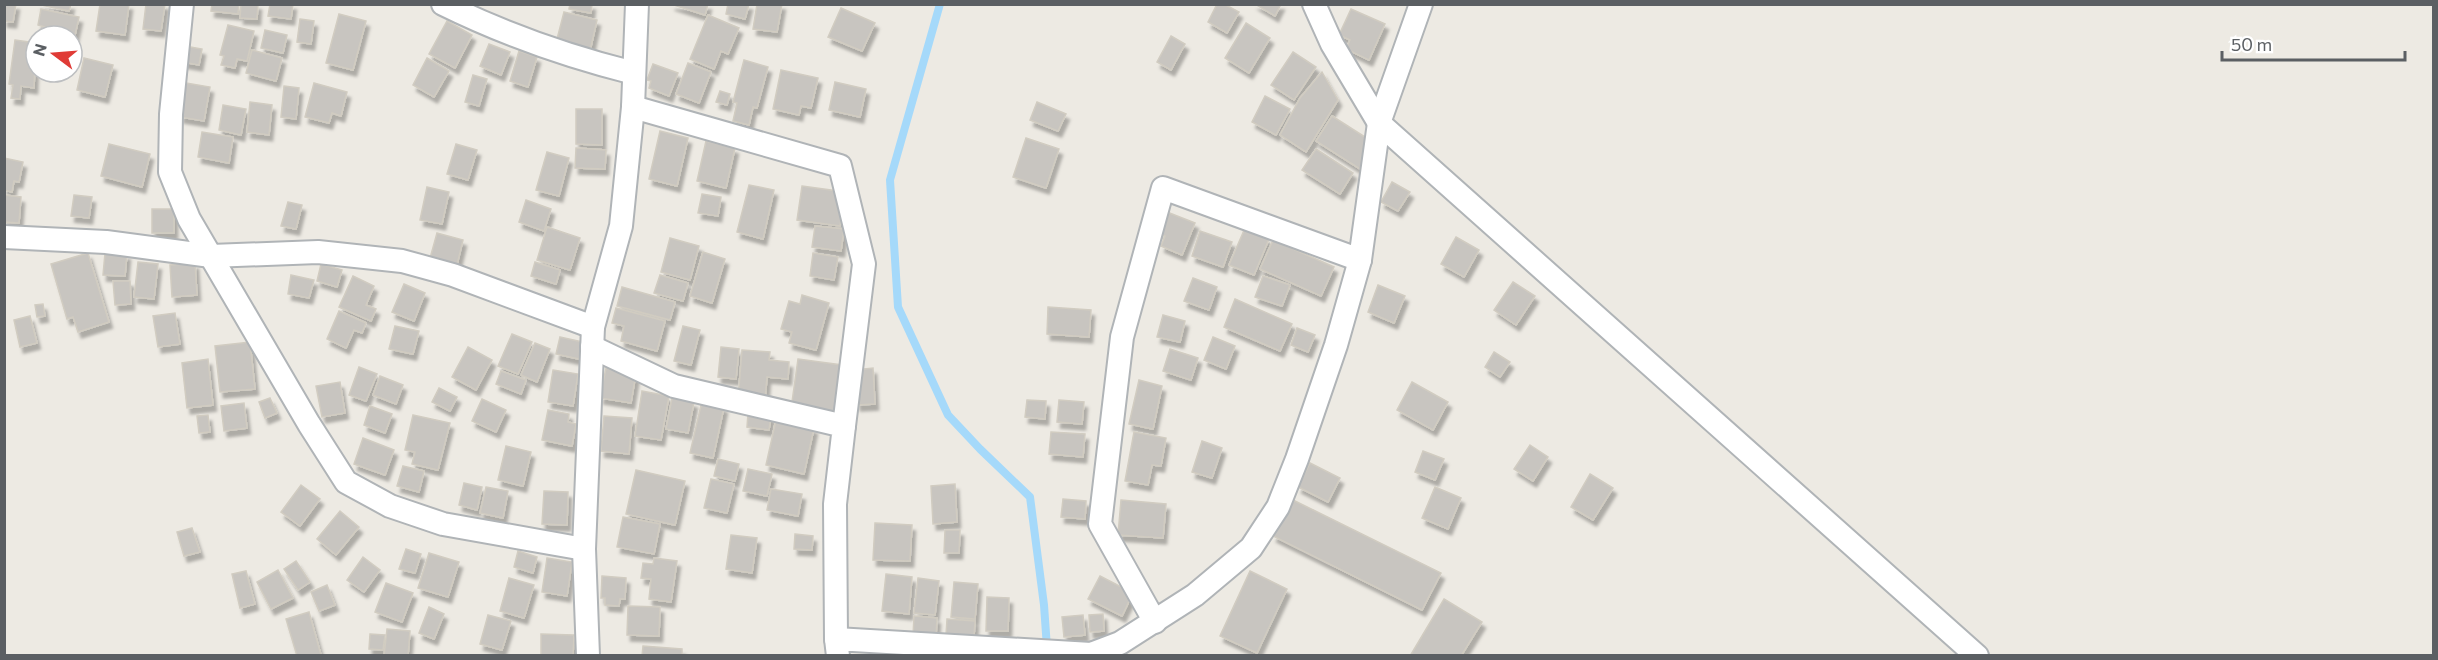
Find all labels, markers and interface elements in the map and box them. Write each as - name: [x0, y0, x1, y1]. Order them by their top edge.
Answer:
- north arrow: [24, 24, 84, 84]
- scale bar: [2222, 24, 2405, 62]
- text: 50 m: [2231, 33, 2272, 55]
- text: N: [28, 41, 50, 58]

